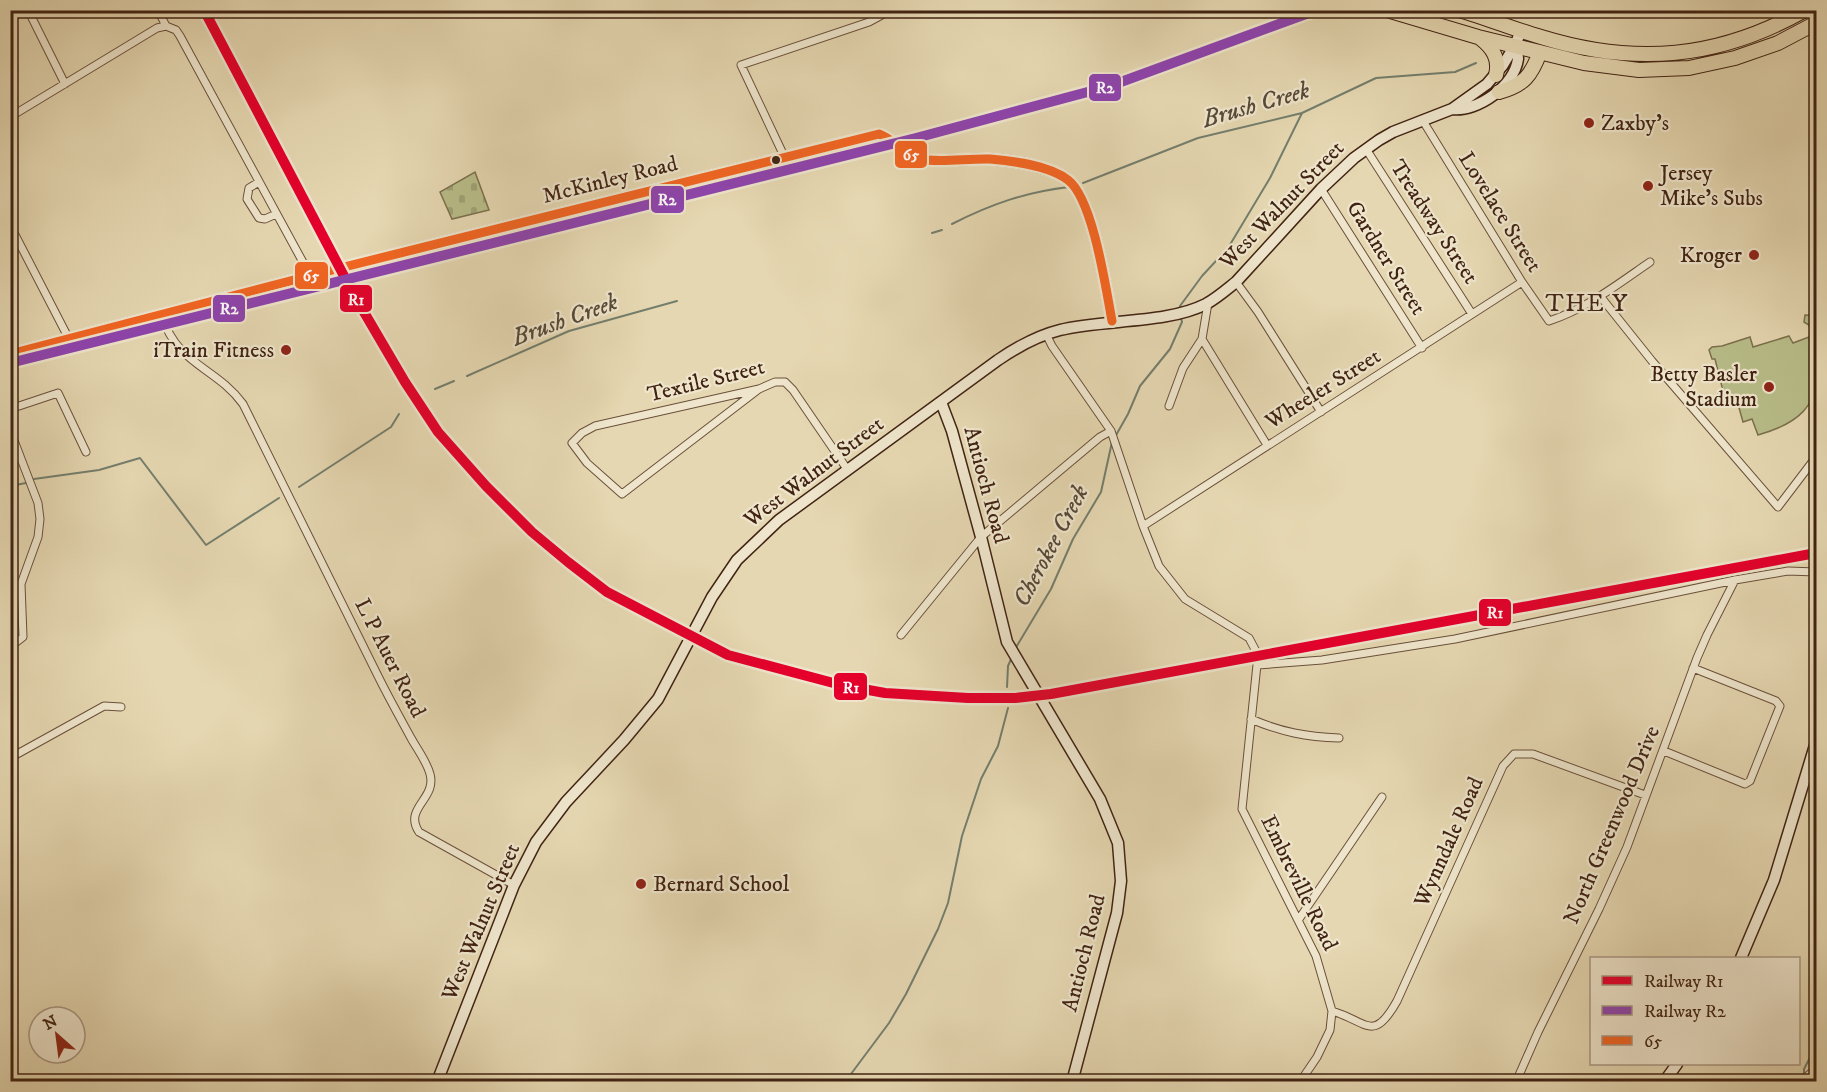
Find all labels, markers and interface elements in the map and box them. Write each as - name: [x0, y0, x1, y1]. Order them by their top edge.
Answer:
- line badge: R2: [1088, 73, 1122, 102]
- water label: Brush Creek: [1198, 75, 1313, 135]
- text: R2: [1096, 78, 1115, 98]
- place label: Zaxby's: [1601, 110, 1669, 137]
- marker: Zaxby's: [1582, 116, 1596, 130]
- street label: West Walnut Street: [1213, 135, 1350, 275]
- line badge: 65: [894, 140, 928, 169]
- text: 65: [903, 145, 919, 165]
- street label: Lovelace Street: [1452, 147, 1548, 277]
- street label: McKinley Road: [540, 150, 680, 210]
- unlabelled marker: [770, 154, 782, 166]
- street label: Treadway Street: [1384, 155, 1484, 289]
- place label: Jersey Mike's Subs: [1658, 160, 1763, 212]
- marker: Jersey Mike's Subs: [1641, 179, 1655, 193]
- line badge: R2: [650, 185, 685, 214]
- text: R2: [658, 190, 677, 210]
- street label: Gardner Street: [1340, 196, 1432, 320]
- place label: Kroger: [1680, 242, 1743, 269]
- marker: Kroger: [1747, 248, 1761, 262]
- line badge: 65: [294, 261, 329, 290]
- text: 65: [303, 266, 319, 286]
- line badge: R1: [339, 284, 373, 313]
- water label: Brush Creek: [507, 287, 622, 353]
- district label: THE Y: [1545, 289, 1629, 319]
- text: R1: [348, 290, 364, 310]
- line badge: R2: [212, 294, 246, 323]
- text: R2: [220, 299, 239, 319]
- place label: iTrain Fitness: [153, 337, 274, 364]
- marker: iTrain Fitness: [279, 343, 293, 357]
- street label: Wheeler Street: [1259, 343, 1386, 436]
- street label: Textile Street: [645, 353, 767, 409]
- place label: Betty Basler Stadium: [1650, 361, 1758, 413]
- marker: Betty Basler Stadium: [1762, 380, 1776, 394]
- street label: West Walnut Street: [738, 411, 889, 534]
- street label: Antioch Road: [957, 424, 1015, 547]
- water label: Cherokee Creek: [1006, 480, 1096, 612]
- street label: L P Auer Road: [348, 594, 432, 722]
- line badge: R1: [1478, 598, 1512, 627]
- text: R1: [1487, 603, 1503, 623]
- line badge: R1: [833, 672, 868, 701]
- text: R1: [843, 678, 859, 698]
- street label: North Greenwood Drive: [1558, 722, 1666, 928]
- street label: Wynndale Road: [1408, 773, 1490, 912]
- street label: Embreville Road: [1255, 811, 1343, 955]
- street label: West Walnut Street: [435, 839, 526, 1005]
- place label: Bernard School: [653, 871, 790, 898]
- marker: Bernard School: [634, 877, 648, 891]
- street label: Antioch Road: [1056, 891, 1112, 1015]
- legend: [1590, 957, 1800, 1065]
- text: Railway R1: [1644, 971, 1724, 993]
- text: Railway R2: [1644, 1001, 1726, 1023]
- north arrow: [27, 1005, 87, 1065]
- text: N: [40, 1011, 61, 1035]
- text: 65: [1644, 1031, 1662, 1053]

